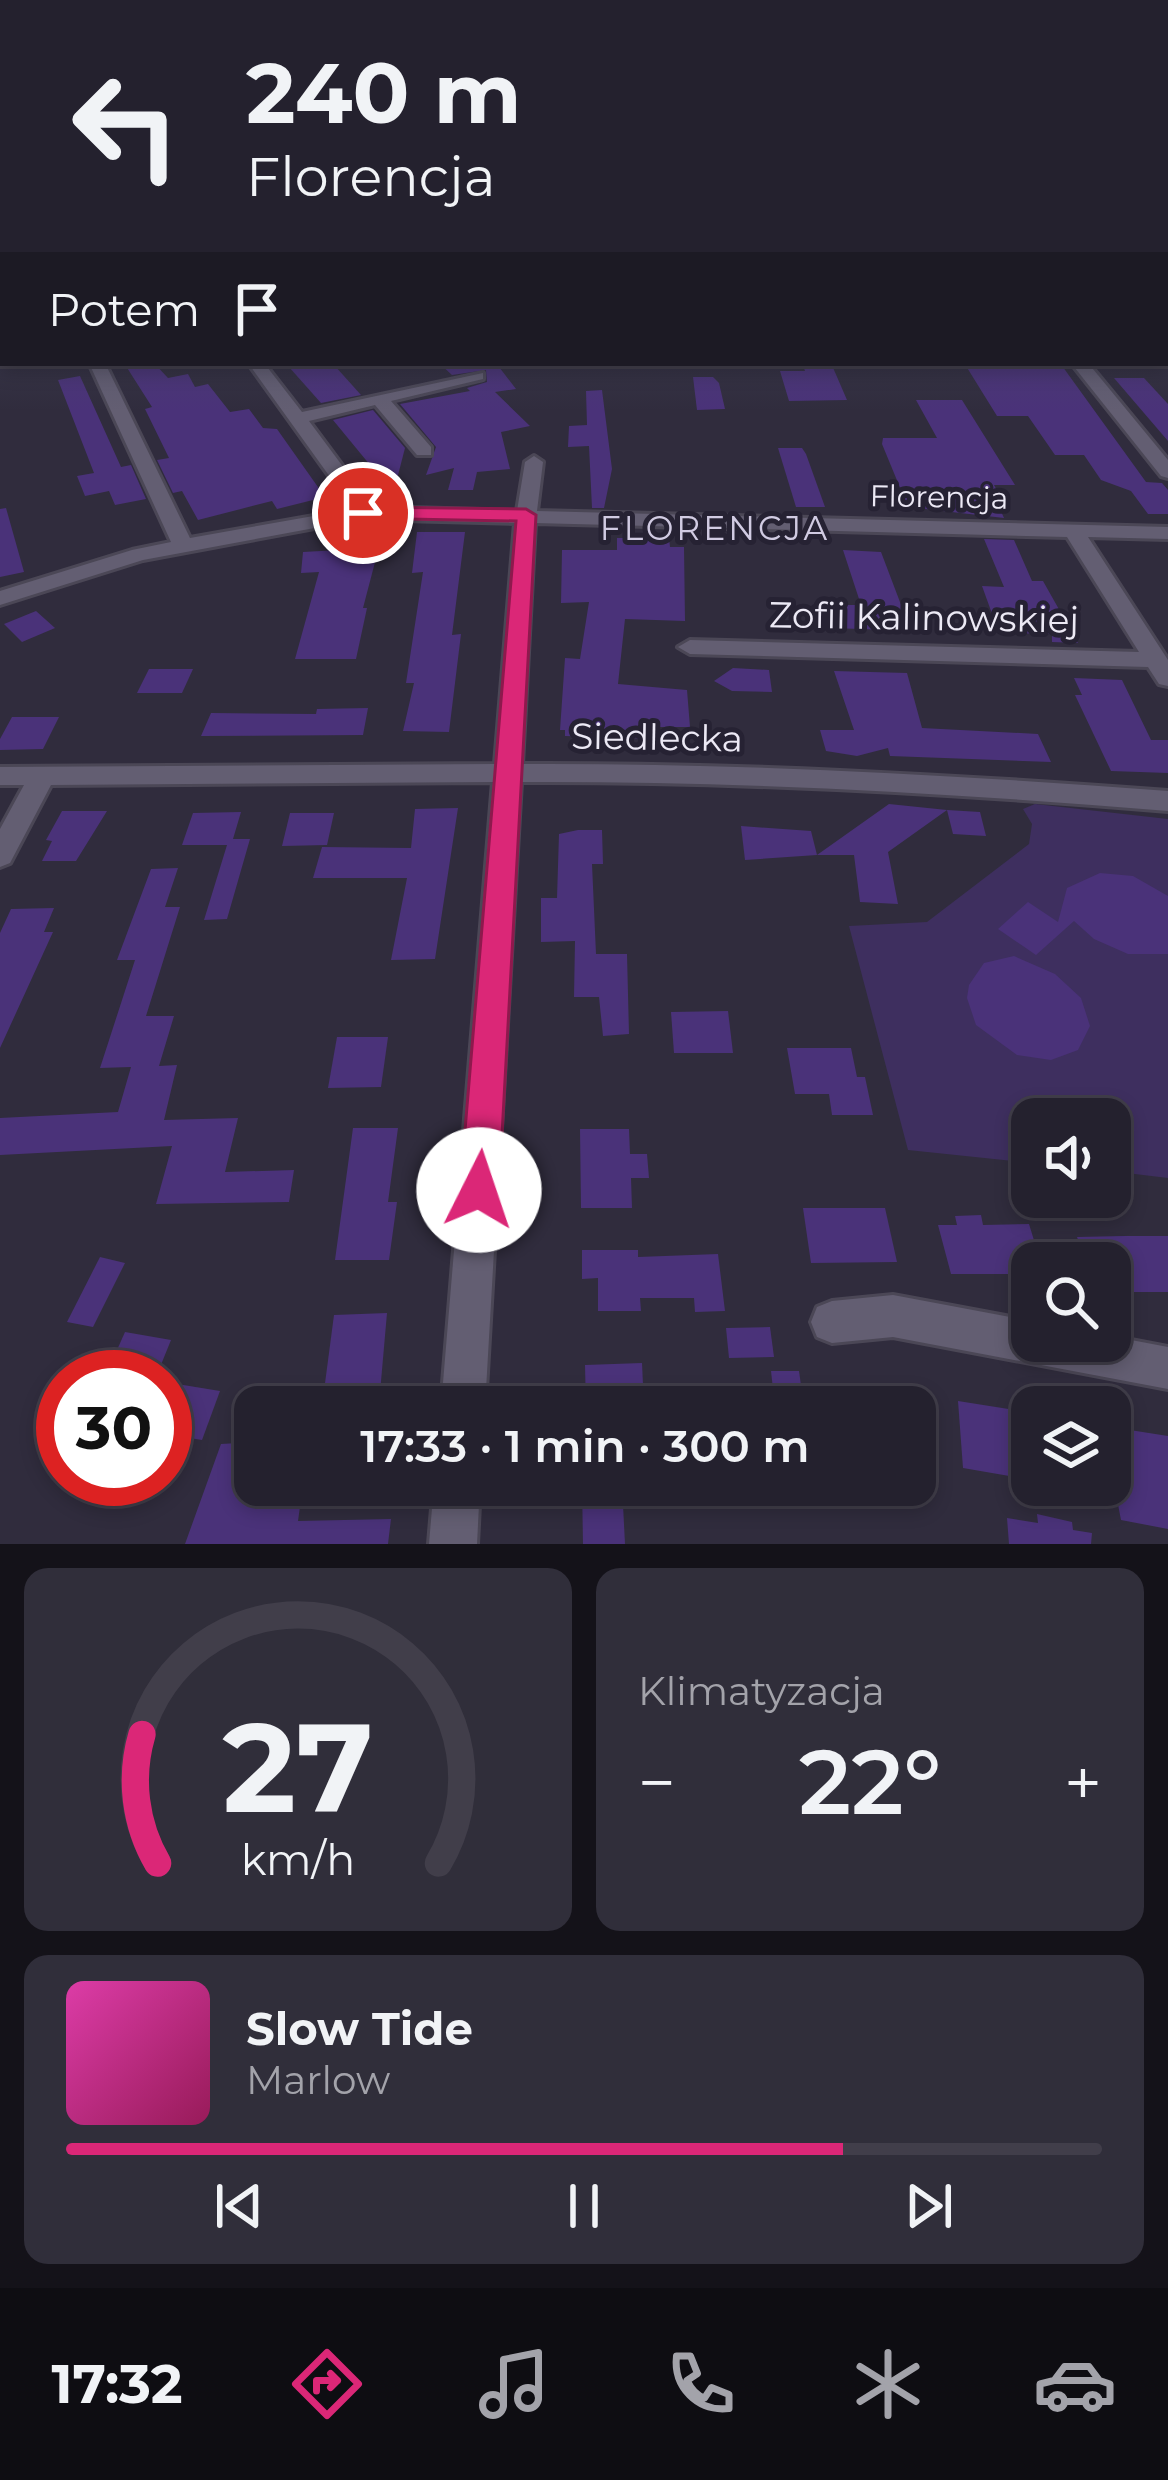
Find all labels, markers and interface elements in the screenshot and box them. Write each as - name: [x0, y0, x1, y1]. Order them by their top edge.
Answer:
- text: 240 m: [246, 42, 522, 144]
- icon: left: [48, 48, 204, 204]
- text: Florencja: [246, 144, 496, 210]
- icon: arrive: [224, 276, 290, 342]
- text: Potem: [48, 282, 200, 337]
- pin: [312, 462, 414, 564]
- street label: Florencja: [869, 477, 1009, 517]
- icon: arrive: [330, 480, 396, 546]
- district label: FLORENCJA: [600, 508, 830, 548]
- street label: Zofii Kalinowskiej: [769, 592, 1079, 642]
- street label: Siedlecka: [571, 714, 743, 760]
- map controls: [1011, 1098, 1131, 1506]
- button: sound: [1011, 1098, 1131, 1218]
- position arrow: [416, 1127, 542, 1253]
- button: search: [1011, 1242, 1131, 1362]
- speed limit sign: 30: [36, 1350, 192, 1506]
- button: layers: [1011, 1386, 1131, 1506]
- text: 17:33 · 1 min · 300 m: [360, 1418, 810, 1473]
- text: Klimatyzacja: [638, 1667, 885, 1715]
- text: 27: [222, 1691, 374, 1843]
- text: 22°: [799, 1727, 941, 1837]
- text: −: [638, 1742, 676, 1823]
- text: +: [1064, 1742, 1102, 1823]
- text: km/h: [241, 1832, 355, 1885]
- text: Slow Tide: [246, 2001, 473, 2056]
- text: Marlow: [246, 2056, 390, 2104]
- icon: previous: [206, 2173, 272, 2239]
- icon: pause: [551, 2173, 617, 2239]
- icon: next: [896, 2173, 962, 2239]
- icon: directions: [285, 2342, 369, 2426]
- icon: music: [472, 2342, 556, 2426]
- icon: phone: [659, 2342, 743, 2426]
- icon: climate: [846, 2342, 930, 2426]
- icon: car: [1033, 2342, 1117, 2426]
- text: 17:32: [51, 2351, 183, 2417]

